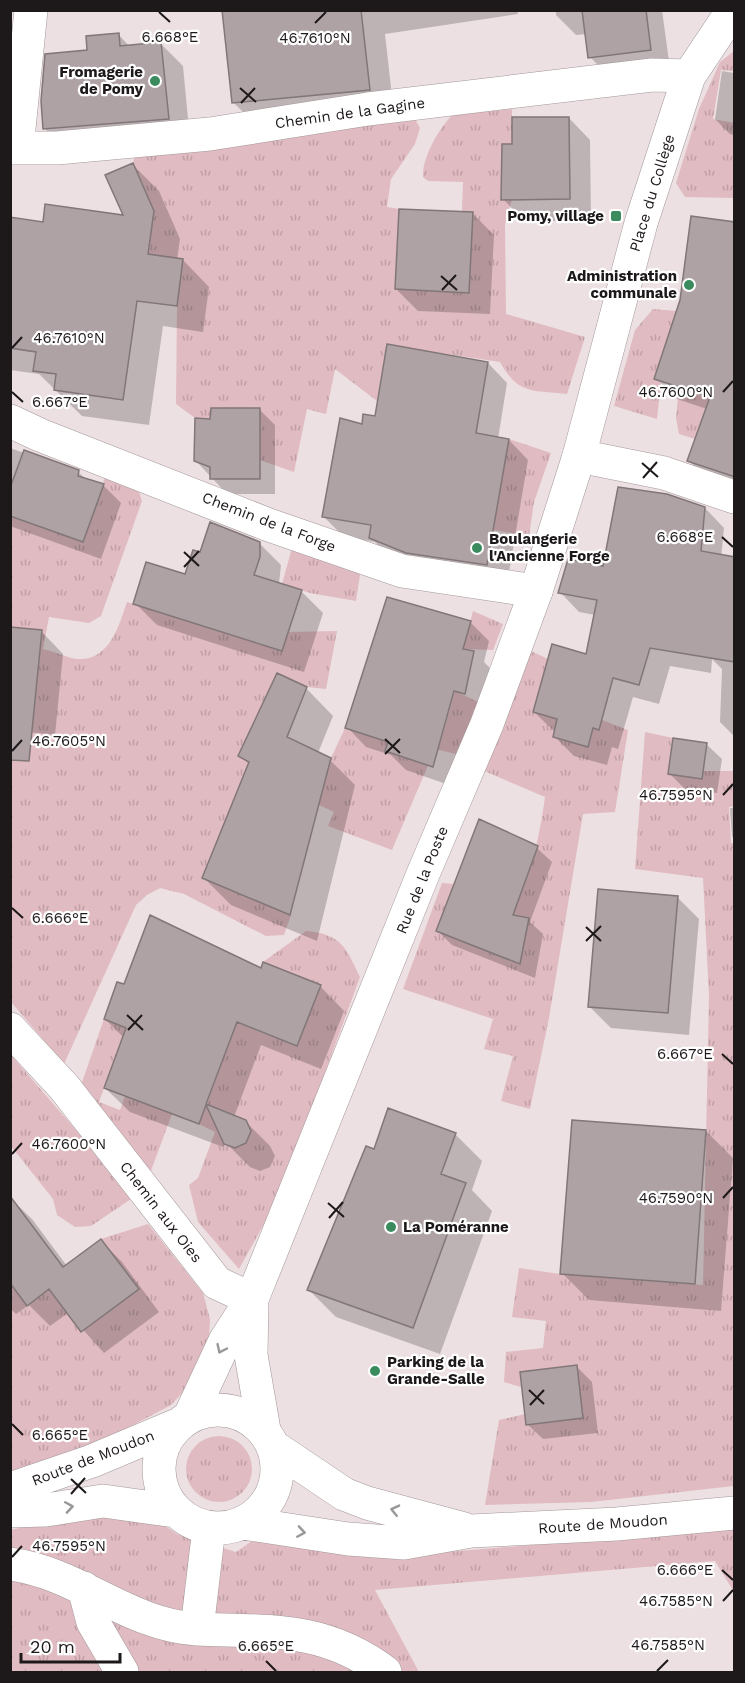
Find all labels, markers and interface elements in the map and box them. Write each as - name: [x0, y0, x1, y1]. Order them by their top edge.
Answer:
- text: 6.668°E: [142, 28, 198, 46]
- text: 46.7610°N: [279, 29, 351, 47]
- place label: Fromagerie de Pomy: [59, 63, 144, 98]
- marker: Fromagerie de Pomy: [148, 74, 162, 88]
- street label: Chemin de la Gagine: [274, 94, 426, 132]
- street label: Place du Collège: [626, 132, 678, 254]
- place label: Pomy, village: [507, 207, 604, 225]
- marker: Pomy, village: [609, 209, 623, 223]
- place label: Administration communale: [567, 267, 677, 302]
- marker: Administration communale: [682, 278, 696, 292]
- text: 46.7610°N: [33, 329, 105, 347]
- text: 46.7600°N: [639, 383, 713, 401]
- text: 6.667°E: [32, 393, 88, 411]
- street label: Chemin de la Forge: [200, 488, 338, 556]
- text: 6.668°E: [657, 528, 713, 546]
- place label: Boulangerie l'Ancienne Forge: [489, 530, 610, 565]
- marker: Boulangerie l'Ancienne Forge: [470, 541, 484, 555]
- text: 46.7605°N: [32, 732, 106, 750]
- text: 46.7595°N: [639, 786, 713, 804]
- street label: Rue de la Poste: [392, 823, 452, 937]
- text: 6.666°E: [32, 909, 88, 927]
- text: 6.667°E: [657, 1045, 713, 1063]
- text: 46.7600°N: [32, 1135, 106, 1153]
- street label: Chemin aux Oies: [116, 1158, 206, 1266]
- text: 46.7590°N: [639, 1189, 713, 1207]
- place label: La Poméranne: [403, 1218, 509, 1236]
- marker: La Poméranne: [384, 1220, 398, 1234]
- one-way arrow: [217, 1342, 229, 1353]
- place label: Parking de la Grande-Salle: [387, 1353, 485, 1388]
- marker: Parking de la Grande-Salle: [368, 1364, 382, 1378]
- street label: Route de Moudon: [29, 1426, 157, 1490]
- text: 6.665°E: [32, 1426, 88, 1444]
- one-way arrow: [64, 1501, 73, 1513]
- one-way arrow: [390, 1505, 400, 1518]
- street label: Route de Moudon: [538, 1510, 668, 1538]
- one-way arrow: [295, 1525, 305, 1538]
- text: 46.7595°N: [32, 1537, 106, 1555]
- text: 6.666°E: [657, 1561, 713, 1579]
- text: 46.7585°N: [639, 1592, 713, 1610]
- scale bar: [21, 1626, 120, 1664]
- text: 20 m: [30, 1636, 75, 1657]
- text: 46.7585°N: [631, 1636, 705, 1654]
- text: 6.665°E: [238, 1637, 294, 1655]

